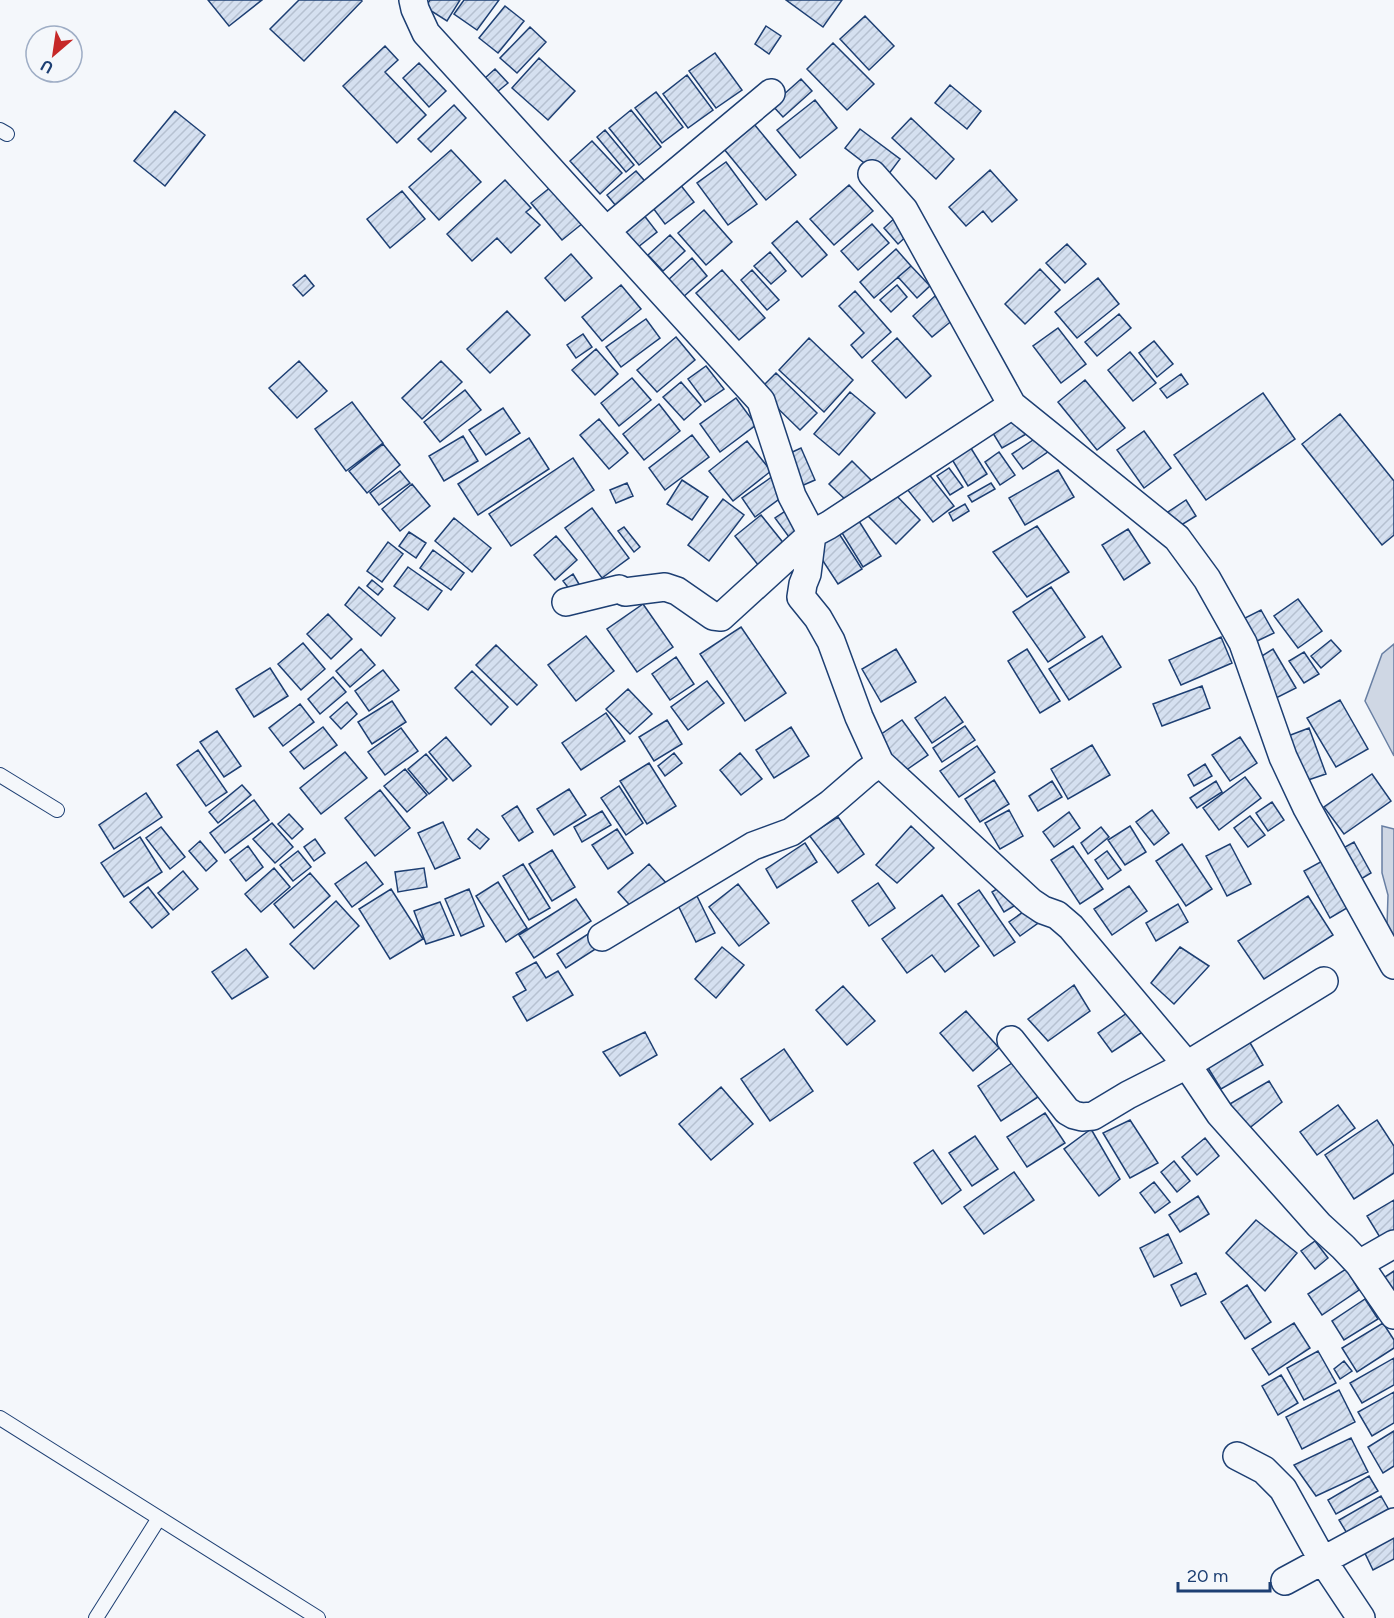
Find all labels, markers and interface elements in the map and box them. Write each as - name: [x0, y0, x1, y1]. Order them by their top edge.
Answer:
- north arrow: [24, 24, 84, 84]
- text: U: [37, 56, 57, 78]
- scale bar: [1178, 1555, 1270, 1593]
- text: 20 m: [1187, 1565, 1228, 1587]

